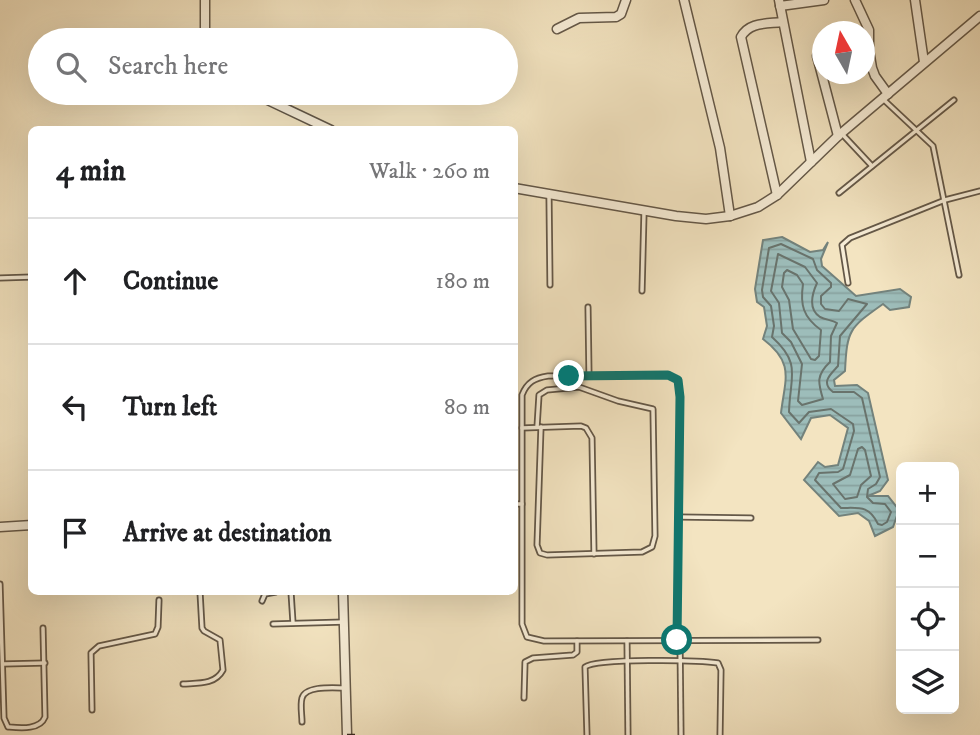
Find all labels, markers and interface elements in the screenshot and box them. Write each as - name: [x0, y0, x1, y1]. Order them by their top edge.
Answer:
- north arrow: [812, 21, 875, 84]
- search box: [28, 28, 518, 105]
- icon: search: [52, 48, 90, 86]
- text: Search here: [108, 50, 228, 83]
- text: 4 min: [56, 153, 126, 190]
- text: Walk · 260 m: [369, 157, 490, 186]
- icon: ahead: [56, 262, 94, 300]
- text: Continue: [123, 265, 218, 298]
- text: 180 m: [435, 267, 490, 296]
- route end: [553, 360, 584, 391]
- icon: left: [56, 388, 94, 426]
- text: Turn left: [123, 391, 217, 424]
- text: 80 m: [444, 393, 490, 422]
- map controls: [896, 462, 959, 714]
- button: +: [896, 462, 959, 525]
- icon: arrive: [56, 514, 94, 552]
- text: Arrive at destination: [123, 517, 332, 550]
- button: −: [896, 525, 959, 588]
- button: locate: [896, 588, 959, 651]
- route start: [661, 624, 692, 655]
- button: layers: [896, 651, 959, 714]

